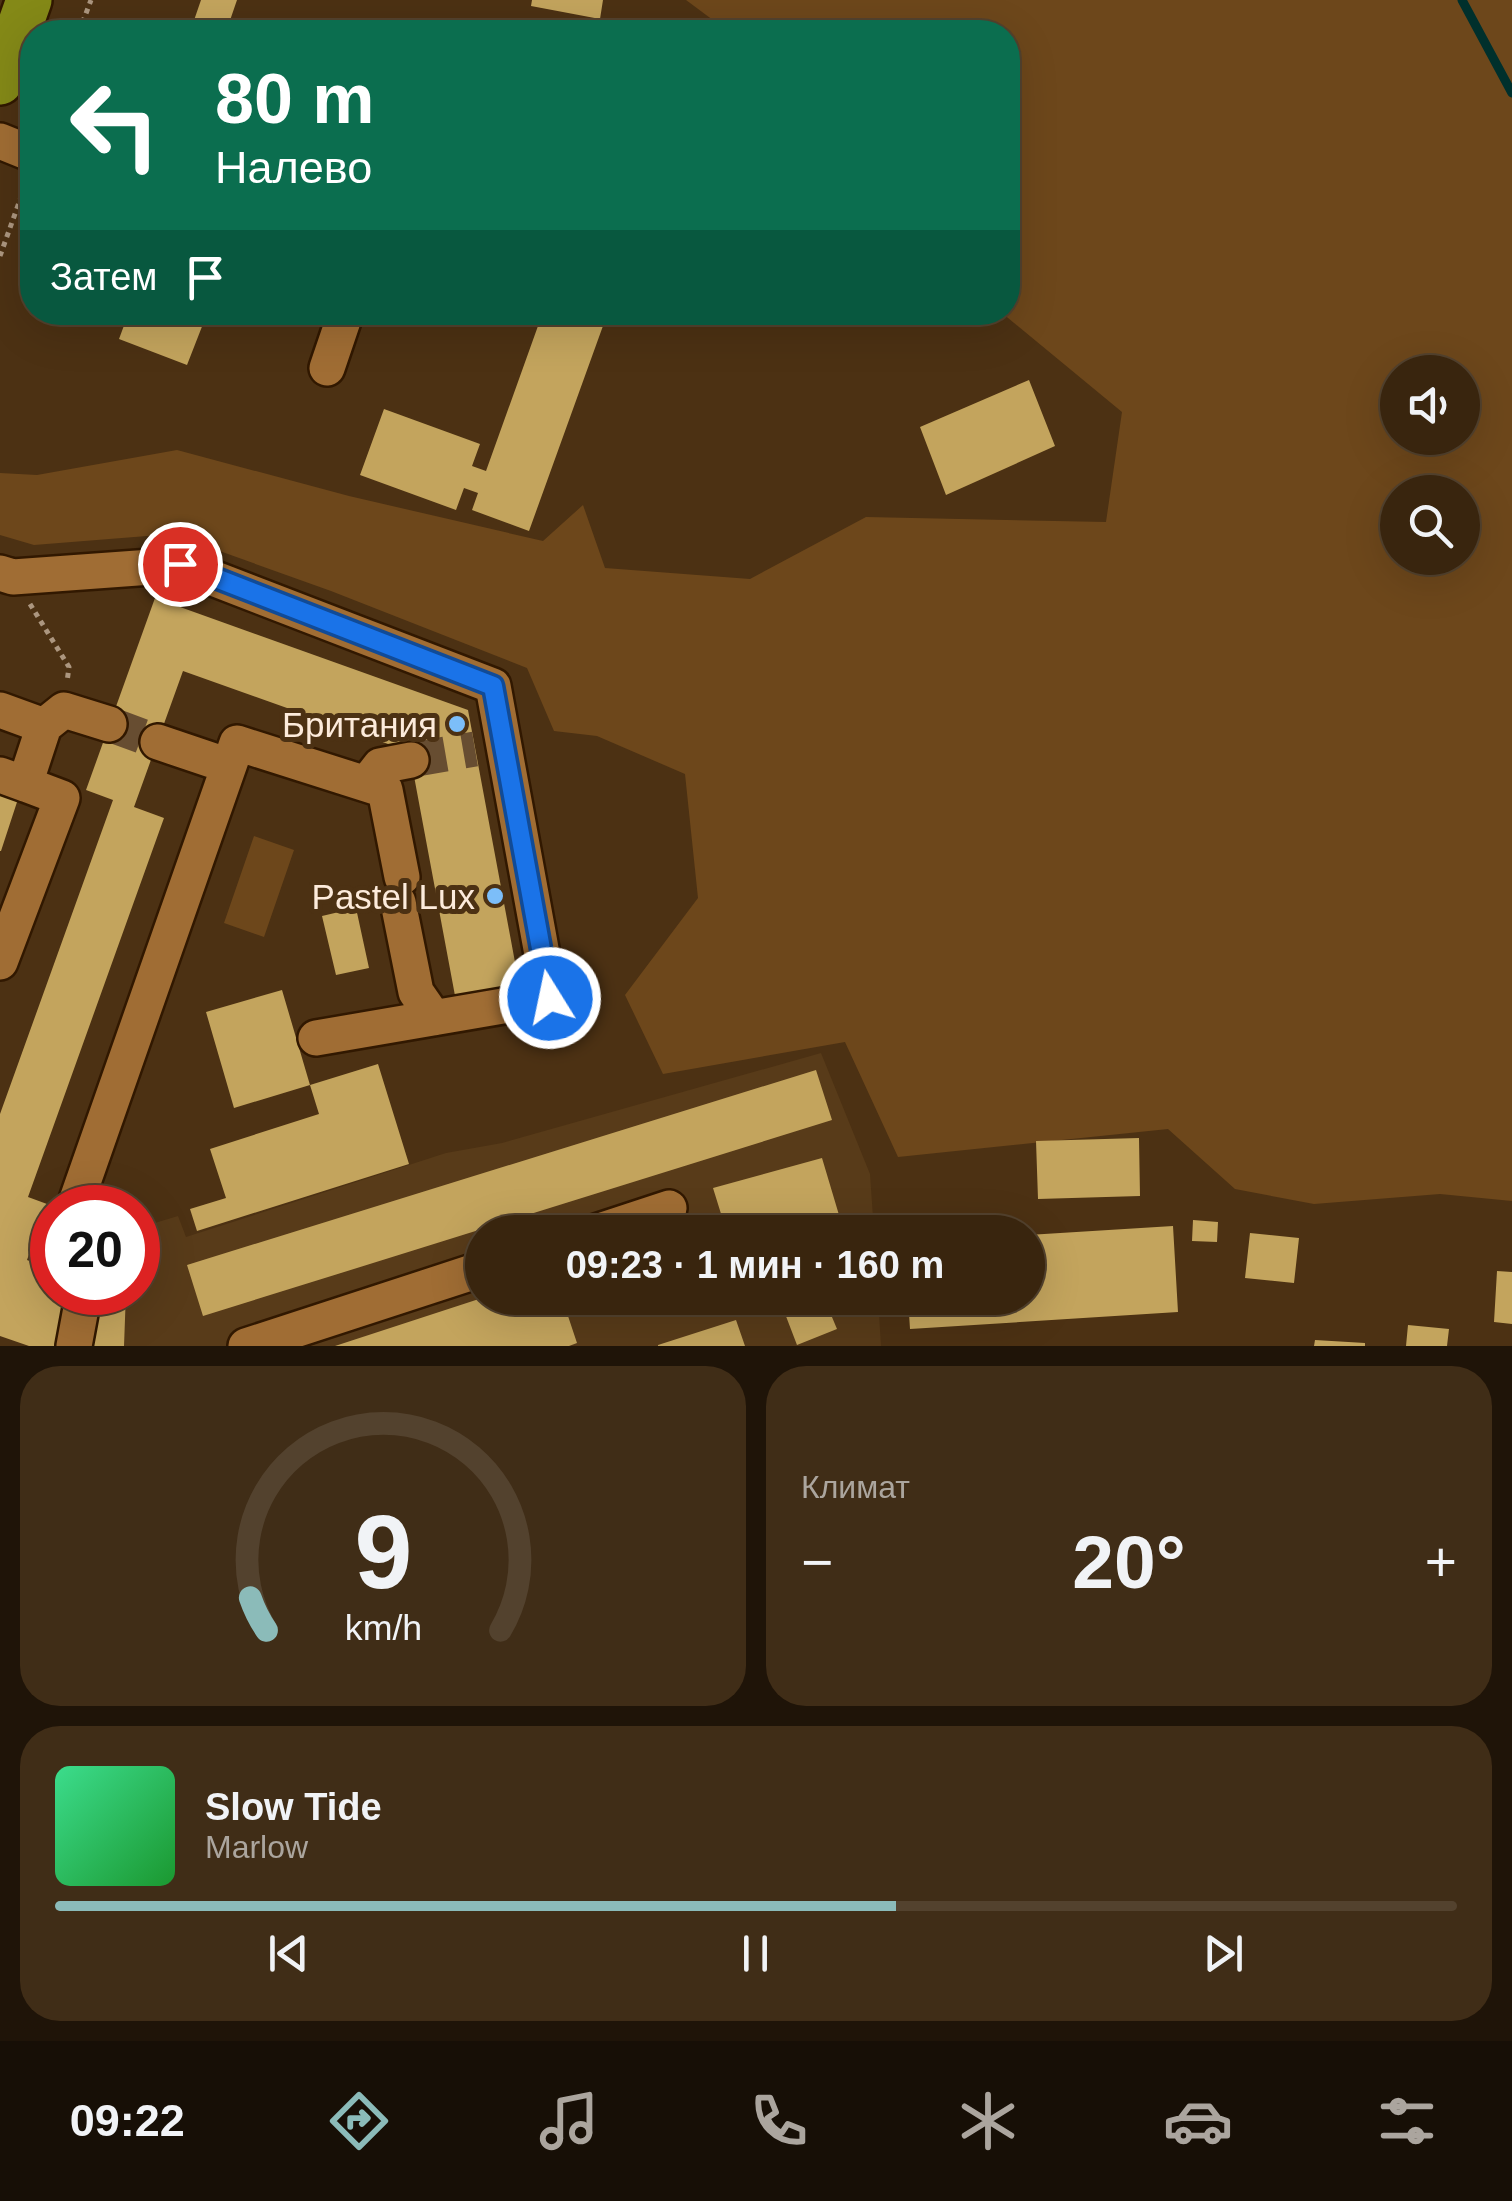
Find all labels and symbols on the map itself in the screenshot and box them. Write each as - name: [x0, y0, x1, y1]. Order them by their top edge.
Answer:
- pin: [138, 522, 223, 607]
- place label: Британия: [282, 705, 437, 744]
- marker: Британия: [446, 713, 468, 735]
- place label: Pastel Lux: [312, 877, 475, 916]
- marker: Pastel Lux: [484, 885, 506, 907]
- position arrow: [498, 946, 602, 1050]
- speed limit sign: 20: [30, 1185, 160, 1315]

